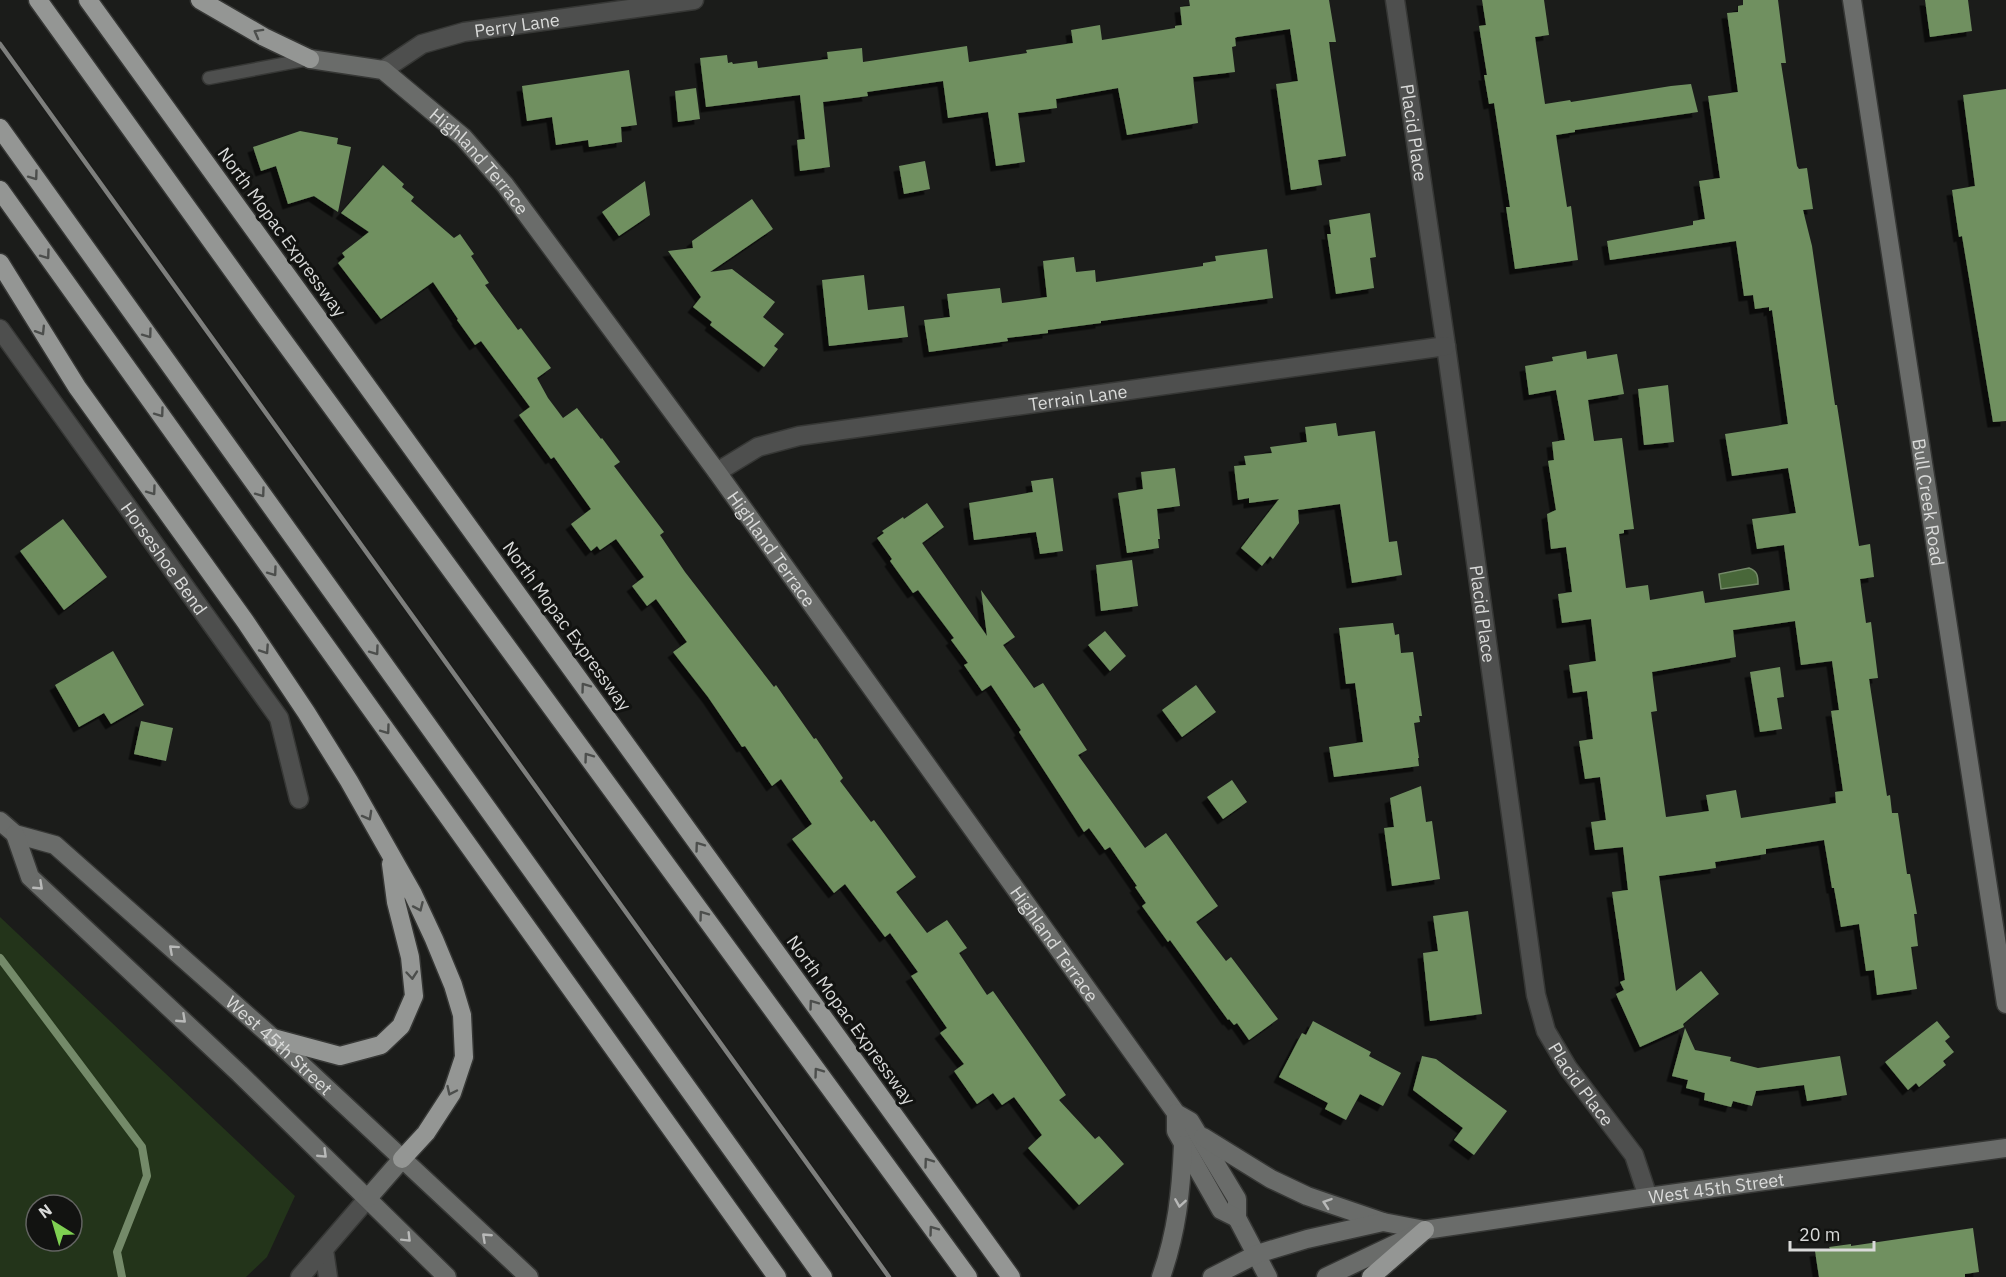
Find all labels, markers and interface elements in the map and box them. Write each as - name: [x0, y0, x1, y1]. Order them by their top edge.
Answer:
- street label: Perry Lane: [473, 7, 561, 42]
- one-way arrow: [254, 29, 264, 40]
- street label: Placid Place: [1396, 82, 1433, 183]
- street label: Highland Terrace: [425, 103, 534, 219]
- street label: North Mopac Expressway: [213, 143, 351, 321]
- one-way arrow: [27, 169, 38, 180]
- one-way arrow: [39, 248, 50, 259]
- one-way arrow: [34, 325, 46, 335]
- one-way arrow: [140, 328, 151, 339]
- street label: Terrain Lane: [1027, 379, 1129, 415]
- one-way arrow: [153, 407, 164, 418]
- street label: Bull Creek Road: [1908, 437, 1950, 567]
- one-way arrow: [145, 485, 156, 496]
- one-way arrow: [254, 486, 265, 497]
- street label: Highland Terrace: [723, 486, 821, 611]
- street label: Horseshoe Bend: [116, 497, 213, 619]
- street label: North Mopac Expressway: [498, 537, 636, 715]
- street label: Placid Place: [1465, 564, 1501, 664]
- one-way arrow: [266, 565, 277, 576]
- one-way arrow: [258, 644, 269, 655]
- one-way arrow: [367, 645, 378, 656]
- one-way arrow: [581, 683, 592, 694]
- one-way arrow: [379, 724, 390, 735]
- one-way arrow: [584, 753, 595, 764]
- one-way arrow: [361, 809, 372, 820]
- one-way arrow: [695, 841, 706, 852]
- one-way arrow: [33, 879, 43, 890]
- street label: Highland Terrace: [1006, 881, 1104, 1006]
- one-way arrow: [412, 900, 424, 911]
- one-way arrow: [700, 910, 711, 921]
- street label: North Mopac Expressway: [782, 931, 920, 1109]
- one-way arrow: [169, 945, 179, 956]
- one-way arrow: [405, 971, 418, 980]
- street label: West 45th Street: [221, 990, 338, 1100]
- one-way arrow: [810, 999, 821, 1010]
- one-way arrow: [175, 1012, 186, 1023]
- street label: Placid Place: [1544, 1038, 1619, 1131]
- one-way arrow: [815, 1068, 826, 1079]
- one-way arrow: [447, 1085, 459, 1096]
- one-way arrow: [316, 1147, 326, 1158]
- one-way arrow: [924, 1157, 935, 1168]
- street label: West 45th Street: [1647, 1167, 1786, 1208]
- north arrow: [24, 1193, 84, 1253]
- one-way arrow: [1322, 1197, 1333, 1210]
- one-way arrow: [1174, 1198, 1186, 1207]
- text: N: [34, 1200, 56, 1222]
- scale bar: [1790, 1214, 1874, 1252]
- text: 20 m: [1799, 1223, 1841, 1246]
- one-way arrow: [930, 1225, 941, 1236]
- one-way arrow: [400, 1230, 411, 1241]
- one-way arrow: [482, 1233, 493, 1244]

